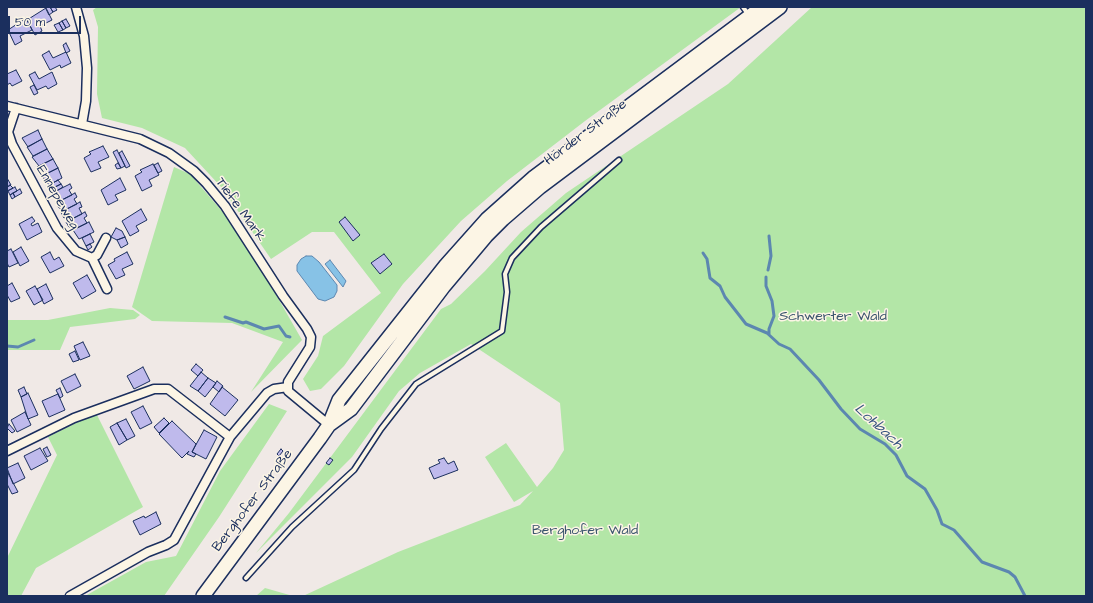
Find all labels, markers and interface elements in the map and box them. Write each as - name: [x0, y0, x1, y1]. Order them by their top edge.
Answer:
- scale bar: [10, 8, 83, 34]
- text: 50 m: [15, 14, 45, 31]
- street label: Hörder Straße: [541, 96, 631, 170]
- street label: Ennepeweg: [32, 163, 82, 233]
- street label: Tiefe Mark: [211, 175, 269, 245]
- park label: Schwerter Wald: [779, 309, 887, 325]
- water label: Lohbach: [850, 400, 906, 454]
- street label: Berghofer Straße: [209, 447, 297, 555]
- park label: Berghofer Wald: [532, 523, 638, 539]

